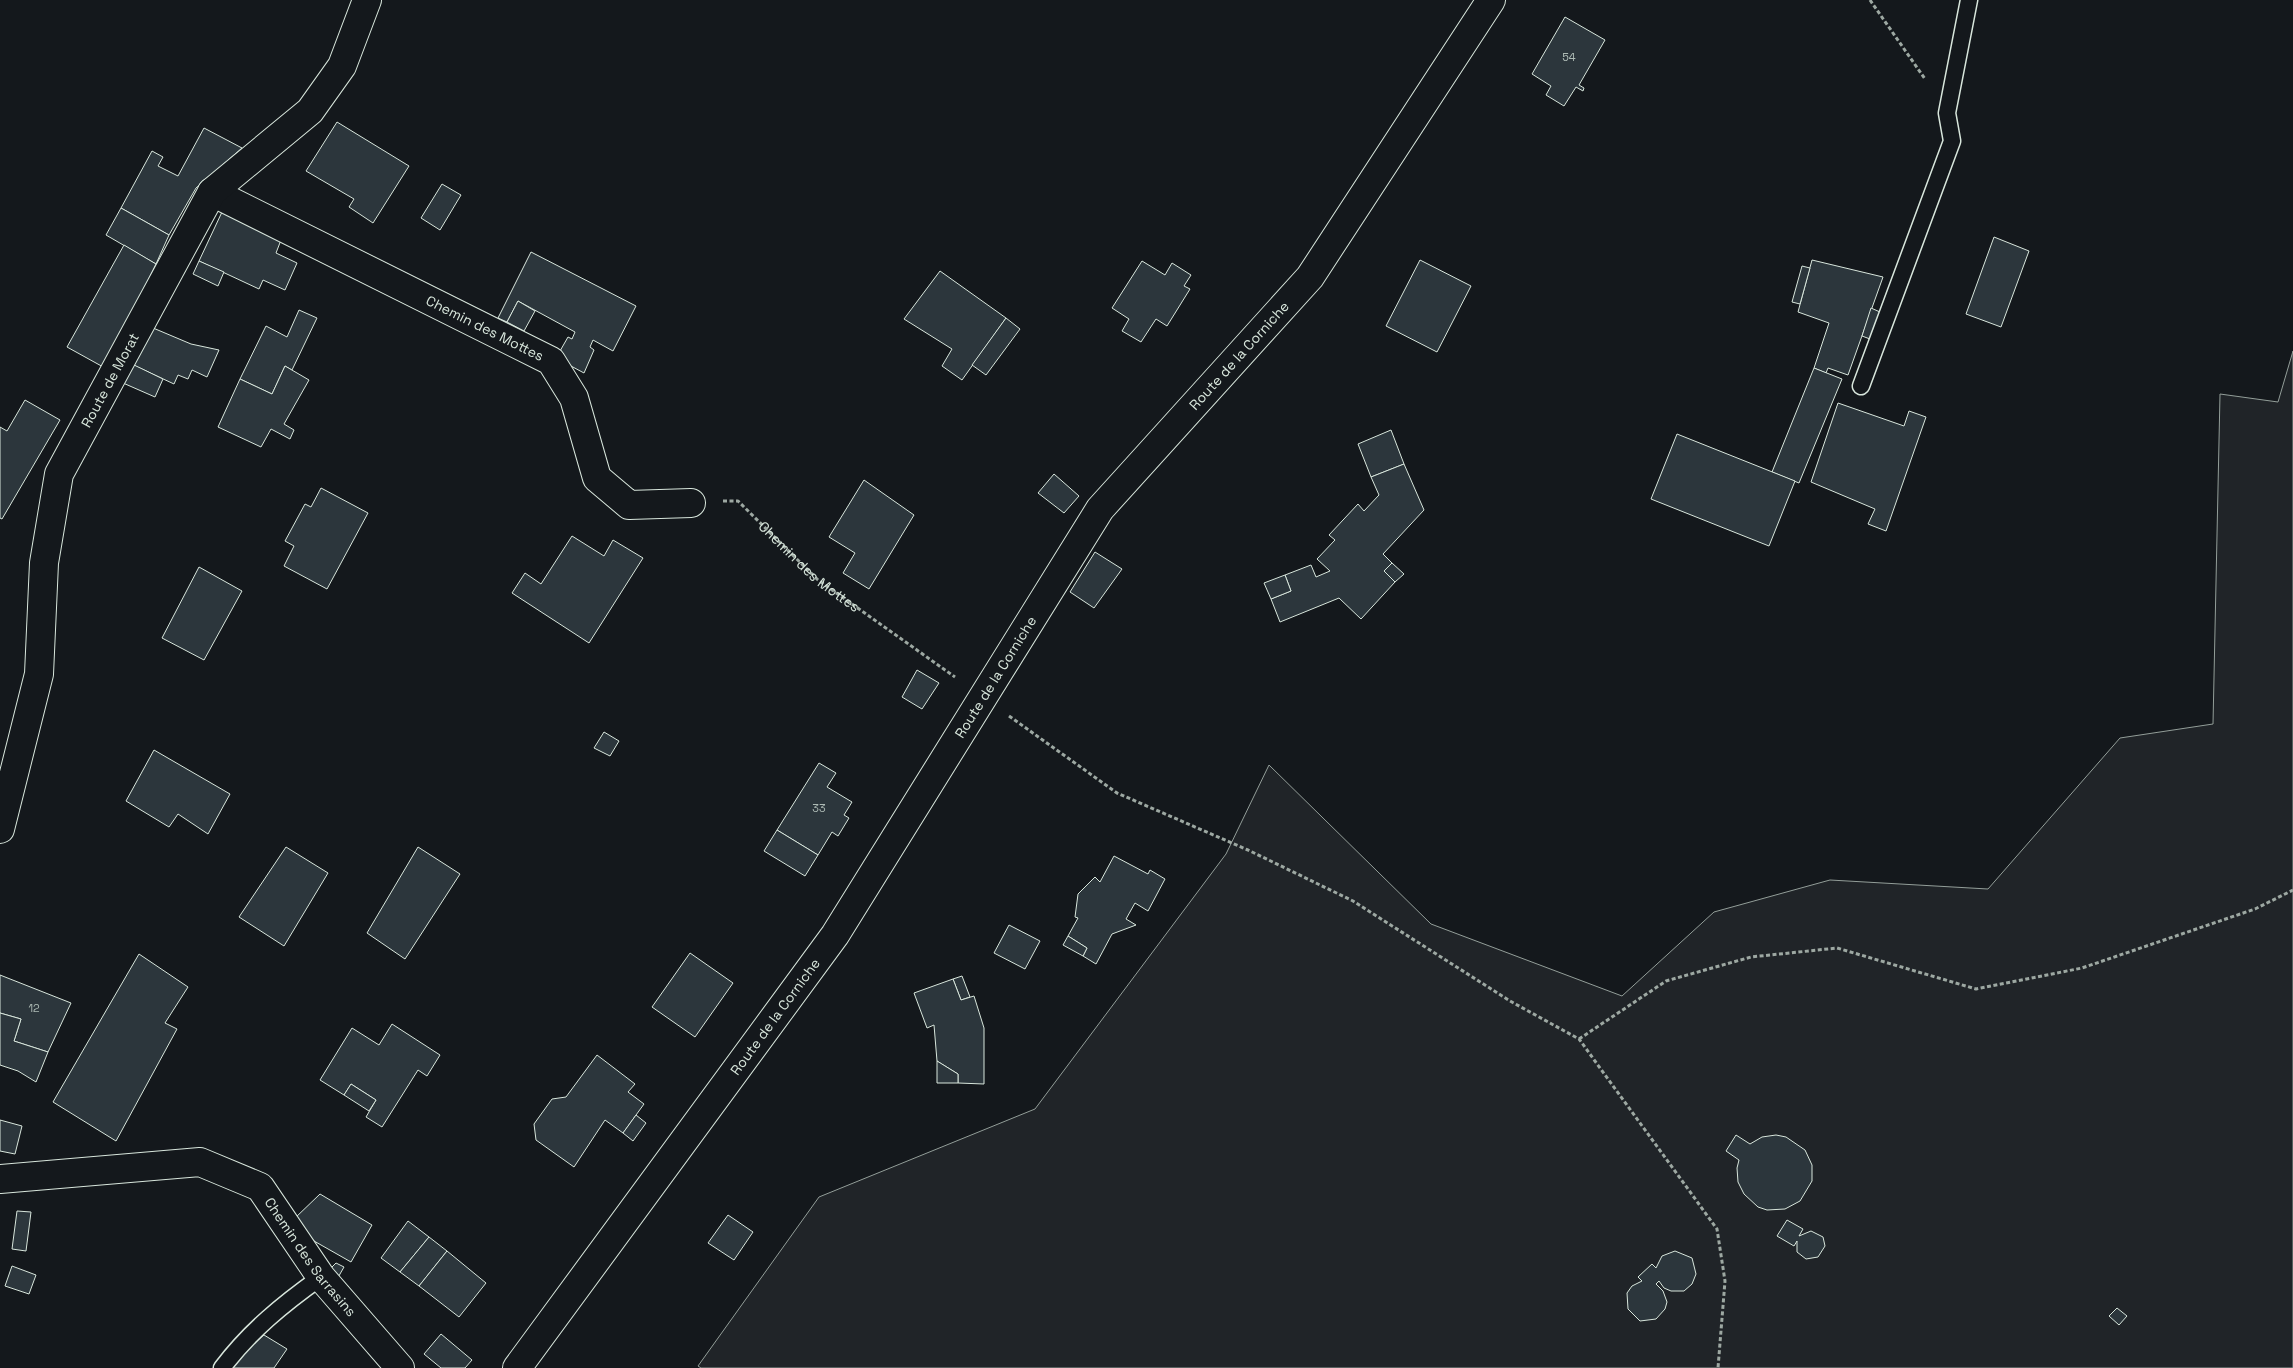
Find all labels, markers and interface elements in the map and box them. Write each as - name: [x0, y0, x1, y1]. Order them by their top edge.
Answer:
- house number: 54: [1562, 50, 1576, 64]
- street label: Chemin des Mottes: [423, 291, 547, 365]
- street label: Route de la Corniche: [1185, 297, 1293, 414]
- street label: Route de Morat: [77, 330, 143, 431]
- street label: Chemin des Mottes: [755, 517, 863, 616]
- street label: Route de la Corniche: [951, 613, 1040, 741]
- house number: 33: [812, 801, 826, 815]
- street label: Route de la Corniche: [726, 955, 824, 1079]
- house number: 12: [28, 1001, 40, 1015]
- street label: Chemin des Sarrasins: [261, 1194, 360, 1320]

